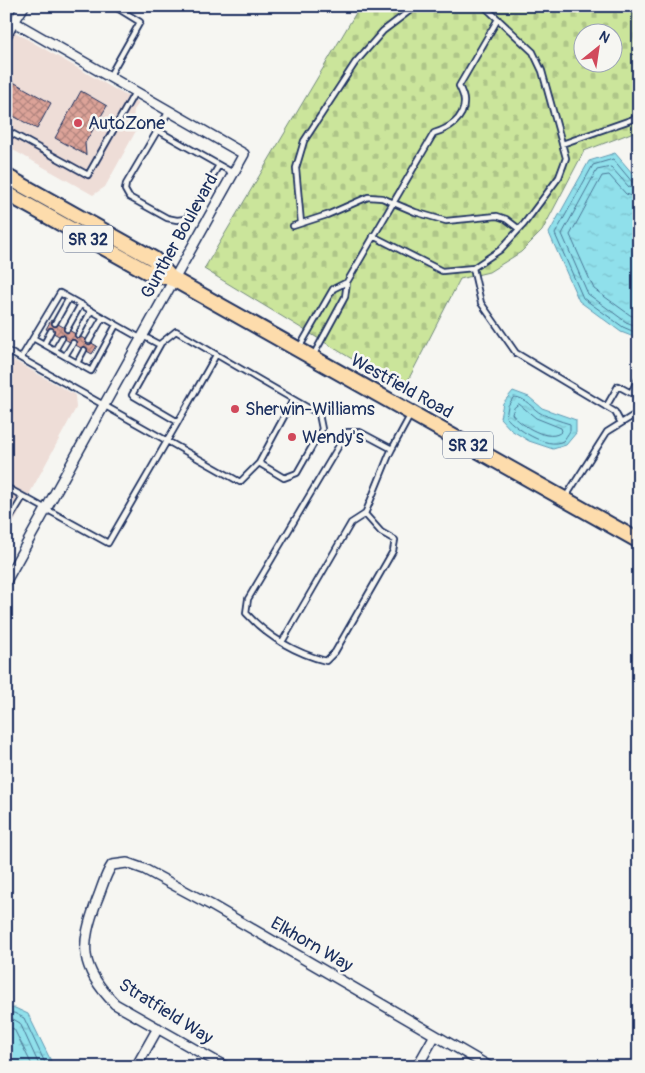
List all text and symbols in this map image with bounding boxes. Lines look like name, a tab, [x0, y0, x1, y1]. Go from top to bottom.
north arrow	[572, 22, 622, 72]
text: N	[596, 27, 613, 47]
place label: AutoZone	[88, 112, 165, 135]
marker: AutoZone	[72, 117, 84, 129]
street label: Gunther Boulevard	[136, 170, 223, 303]
road number: SR 32	[63, 225, 113, 252]
street label: Westfield Road	[347, 349, 457, 424]
place label: Sherwin-Williams	[245, 398, 375, 421]
marker: Sherwin-Williams	[229, 403, 241, 415]
place label: Wendy's	[302, 426, 364, 449]
marker: Wendy's	[286, 431, 298, 443]
road number: SR 32	[443, 432, 493, 458]
street label: Elkhorn Way	[267, 912, 357, 977]
street label: Stratfield Way	[114, 973, 217, 1050]

